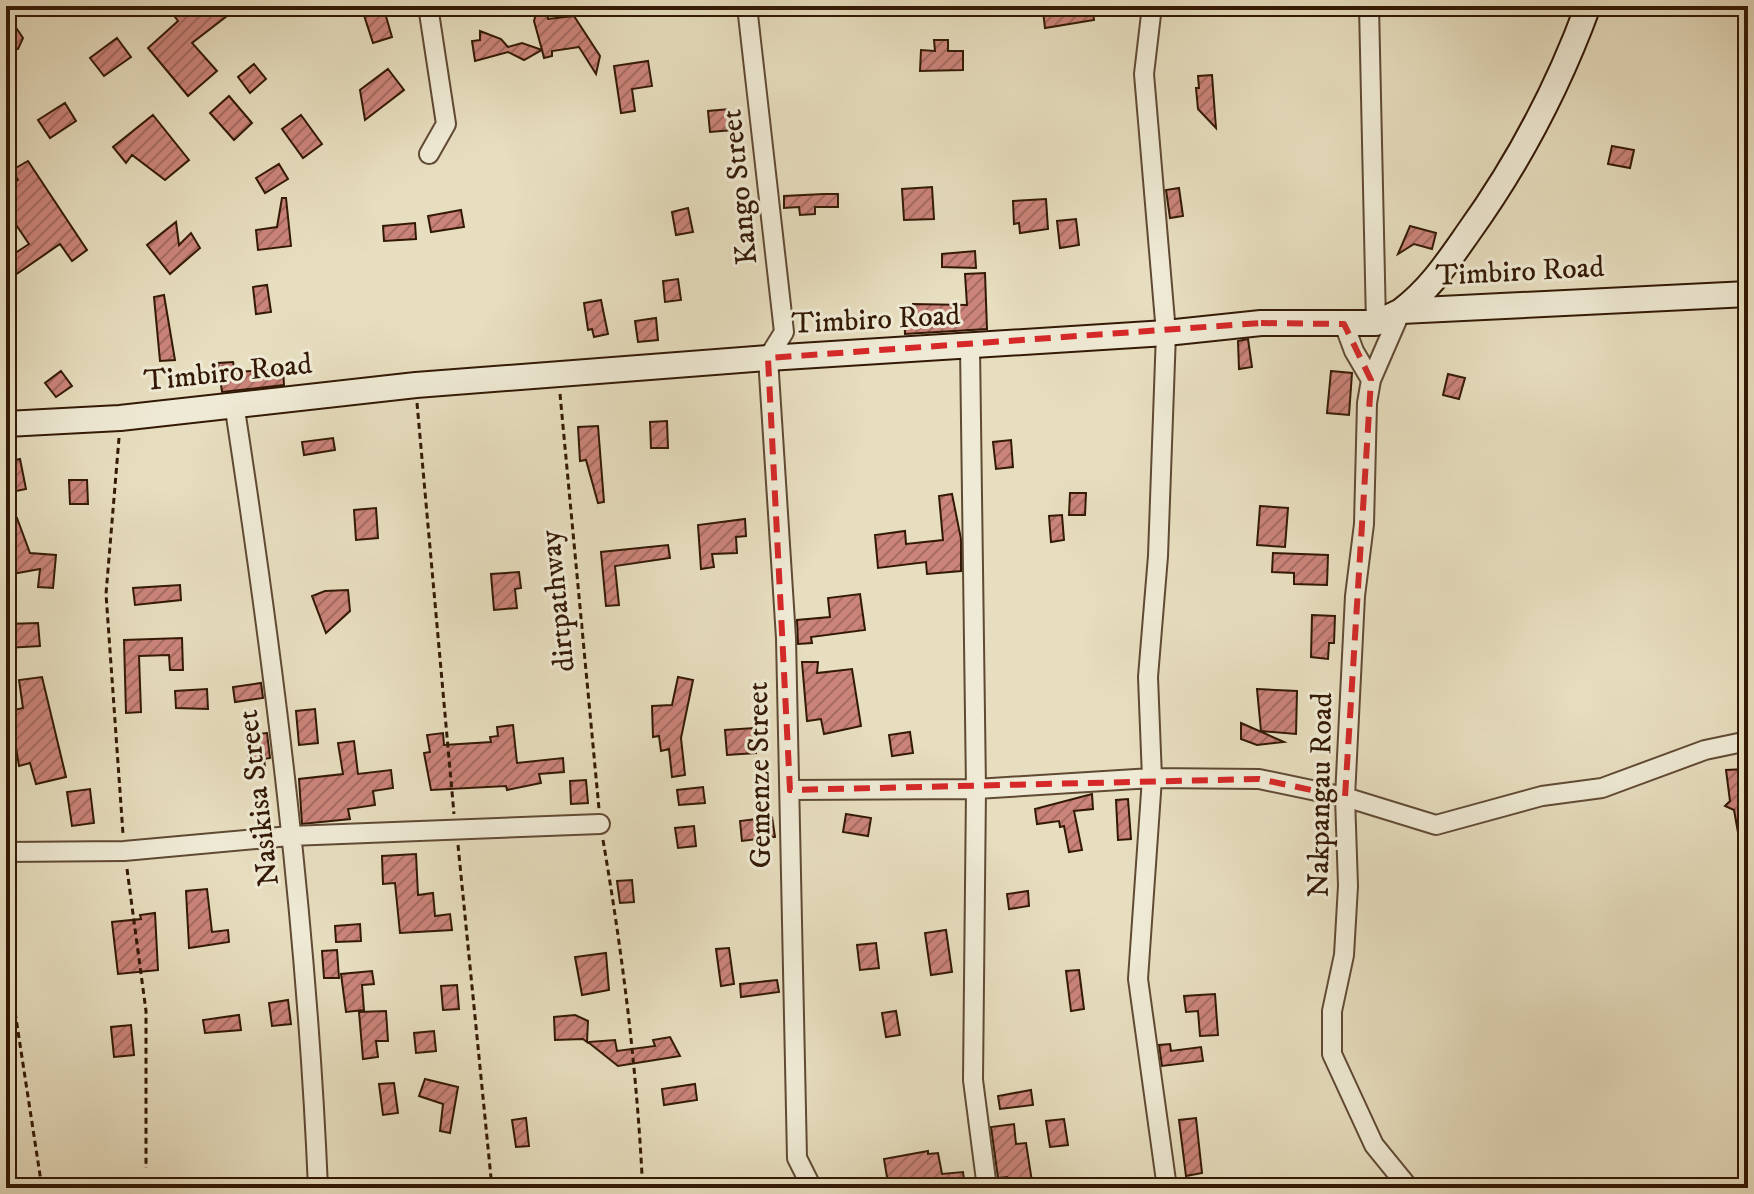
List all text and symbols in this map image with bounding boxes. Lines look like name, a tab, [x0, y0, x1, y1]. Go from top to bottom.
street label: Kango Street	[713, 107, 767, 267]
street label: Timbiro Road	[1435, 249, 1605, 295]
street label: Timbiro Road	[791, 297, 961, 343]
street label: Timbiro Road	[142, 346, 314, 400]
street label: dirtpathway	[532, 528, 584, 674]
street label: Gemenze Street	[740, 681, 780, 869]
street label: Nakpangau Road	[1301, 692, 1341, 898]
street label: Nasikisa Street	[230, 708, 288, 888]

